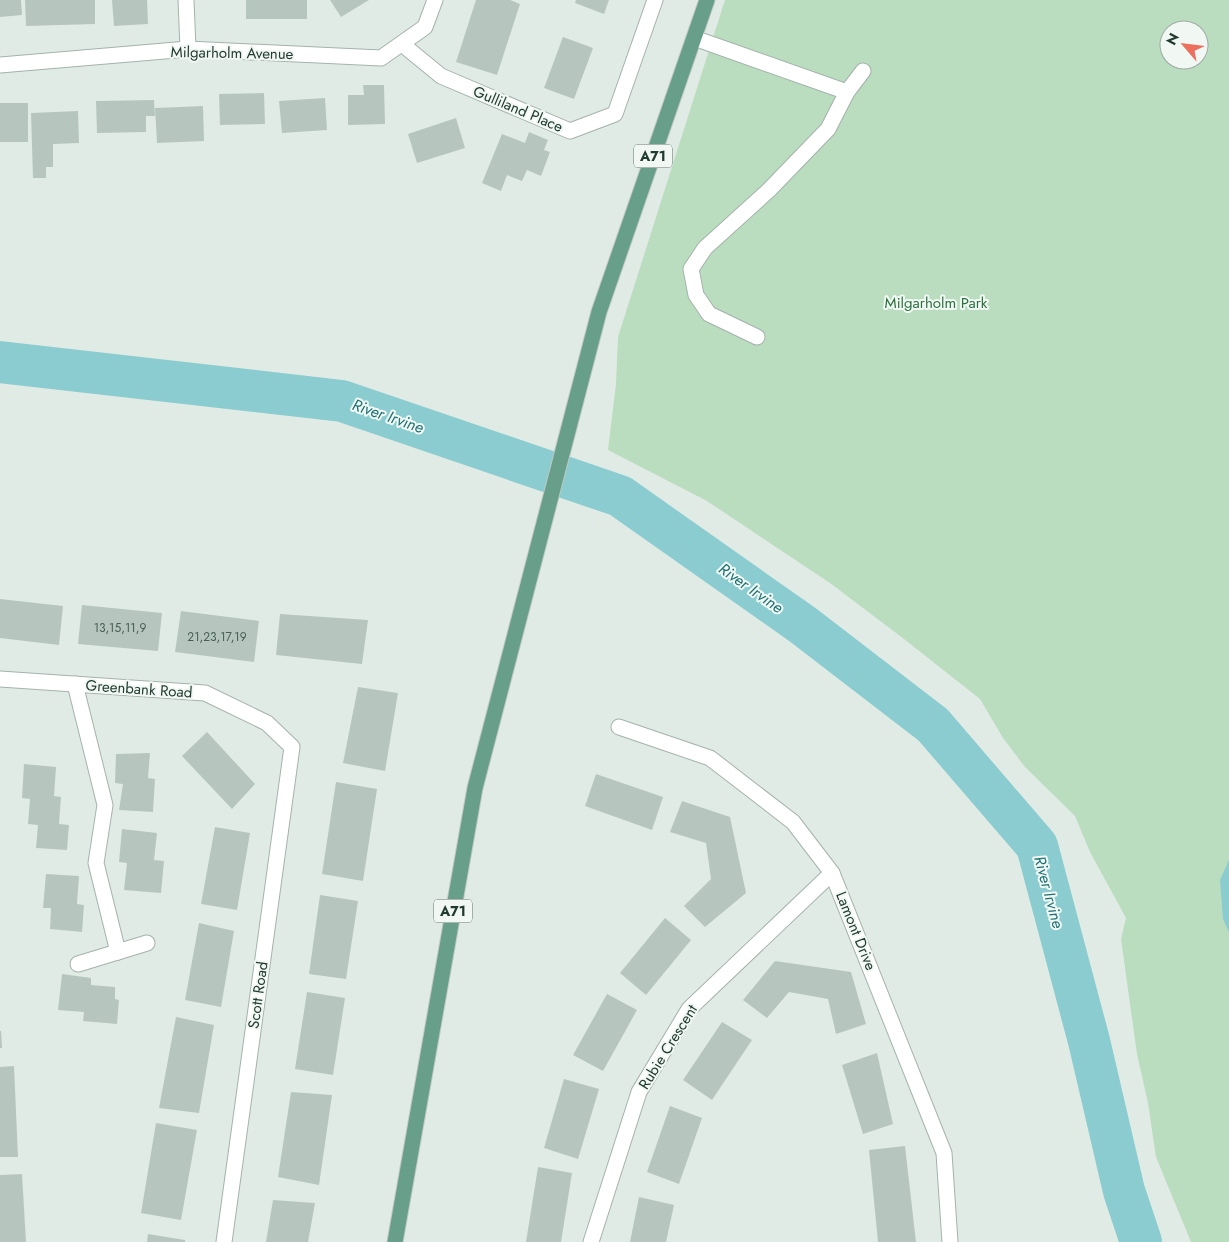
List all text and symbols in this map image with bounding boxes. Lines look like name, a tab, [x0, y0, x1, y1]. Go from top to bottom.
north arrow	[1159, 20, 1209, 70]
text: N	[1161, 29, 1184, 49]
street label: Milgarholm Avenue	[170, 41, 294, 65]
street label: Gulliland Place	[470, 80, 567, 138]
road number: A71	[634, 144, 672, 168]
park label: Milgarholm Park	[885, 292, 988, 314]
water label: River Irvine	[349, 393, 427, 439]
water label: River Irvine	[714, 557, 788, 619]
house number: 13,15,11,9	[94, 619, 146, 637]
house number: 21,23,17,19	[187, 628, 247, 646]
street label: Greenbank Road	[85, 674, 193, 704]
water label: River Irvine	[1028, 853, 1070, 931]
street label: Lamont Drive	[830, 888, 882, 974]
road number: A71	[434, 899, 472, 922]
street label: Scott Road	[242, 960, 274, 1030]
street label: Rubie Crescent	[633, 1000, 703, 1094]

